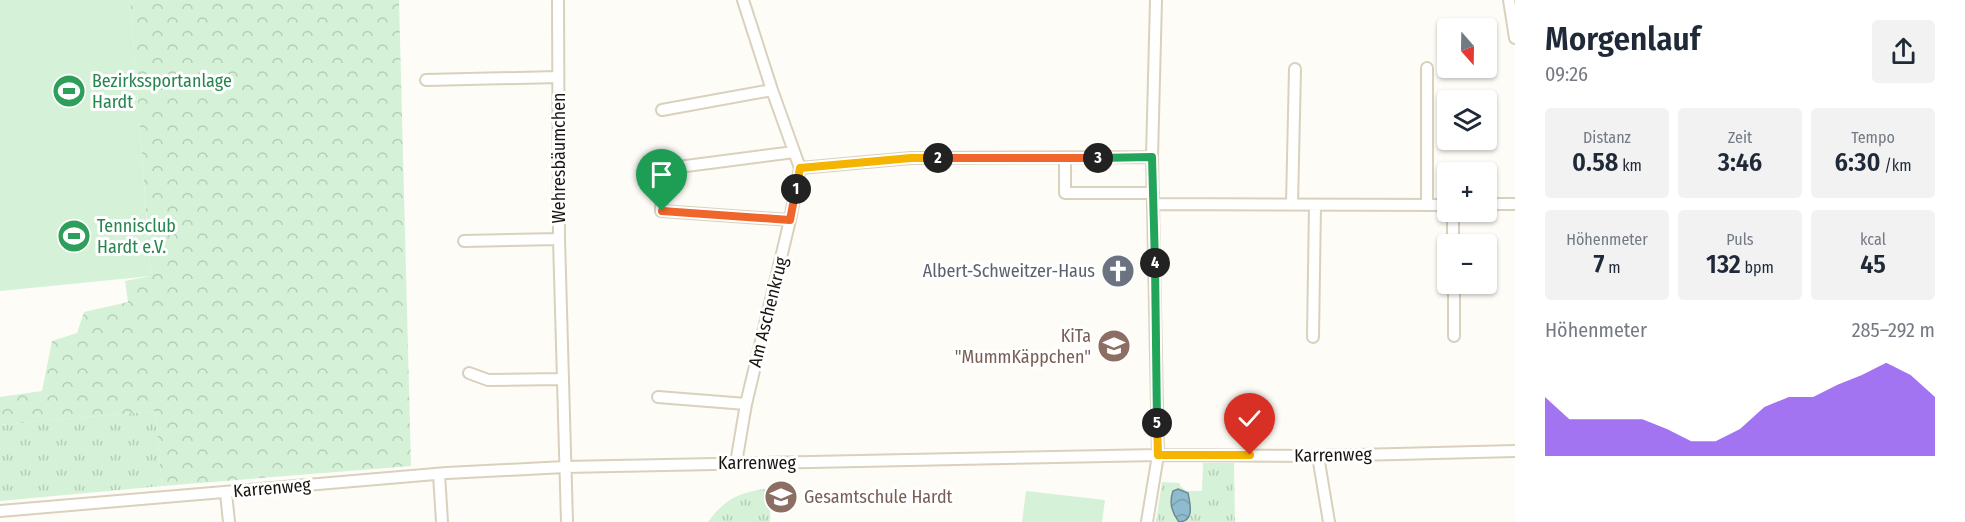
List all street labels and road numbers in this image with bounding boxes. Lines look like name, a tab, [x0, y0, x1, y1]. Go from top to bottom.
street label: Wehresbäumchen	[548, 92, 570, 224]
street label: Am Aschenkrug	[744, 254, 792, 369]
street label: Karrenweg	[1294, 443, 1373, 467]
street label: Karrenweg	[718, 452, 796, 474]
street label: Karrenweg	[232, 474, 312, 502]

